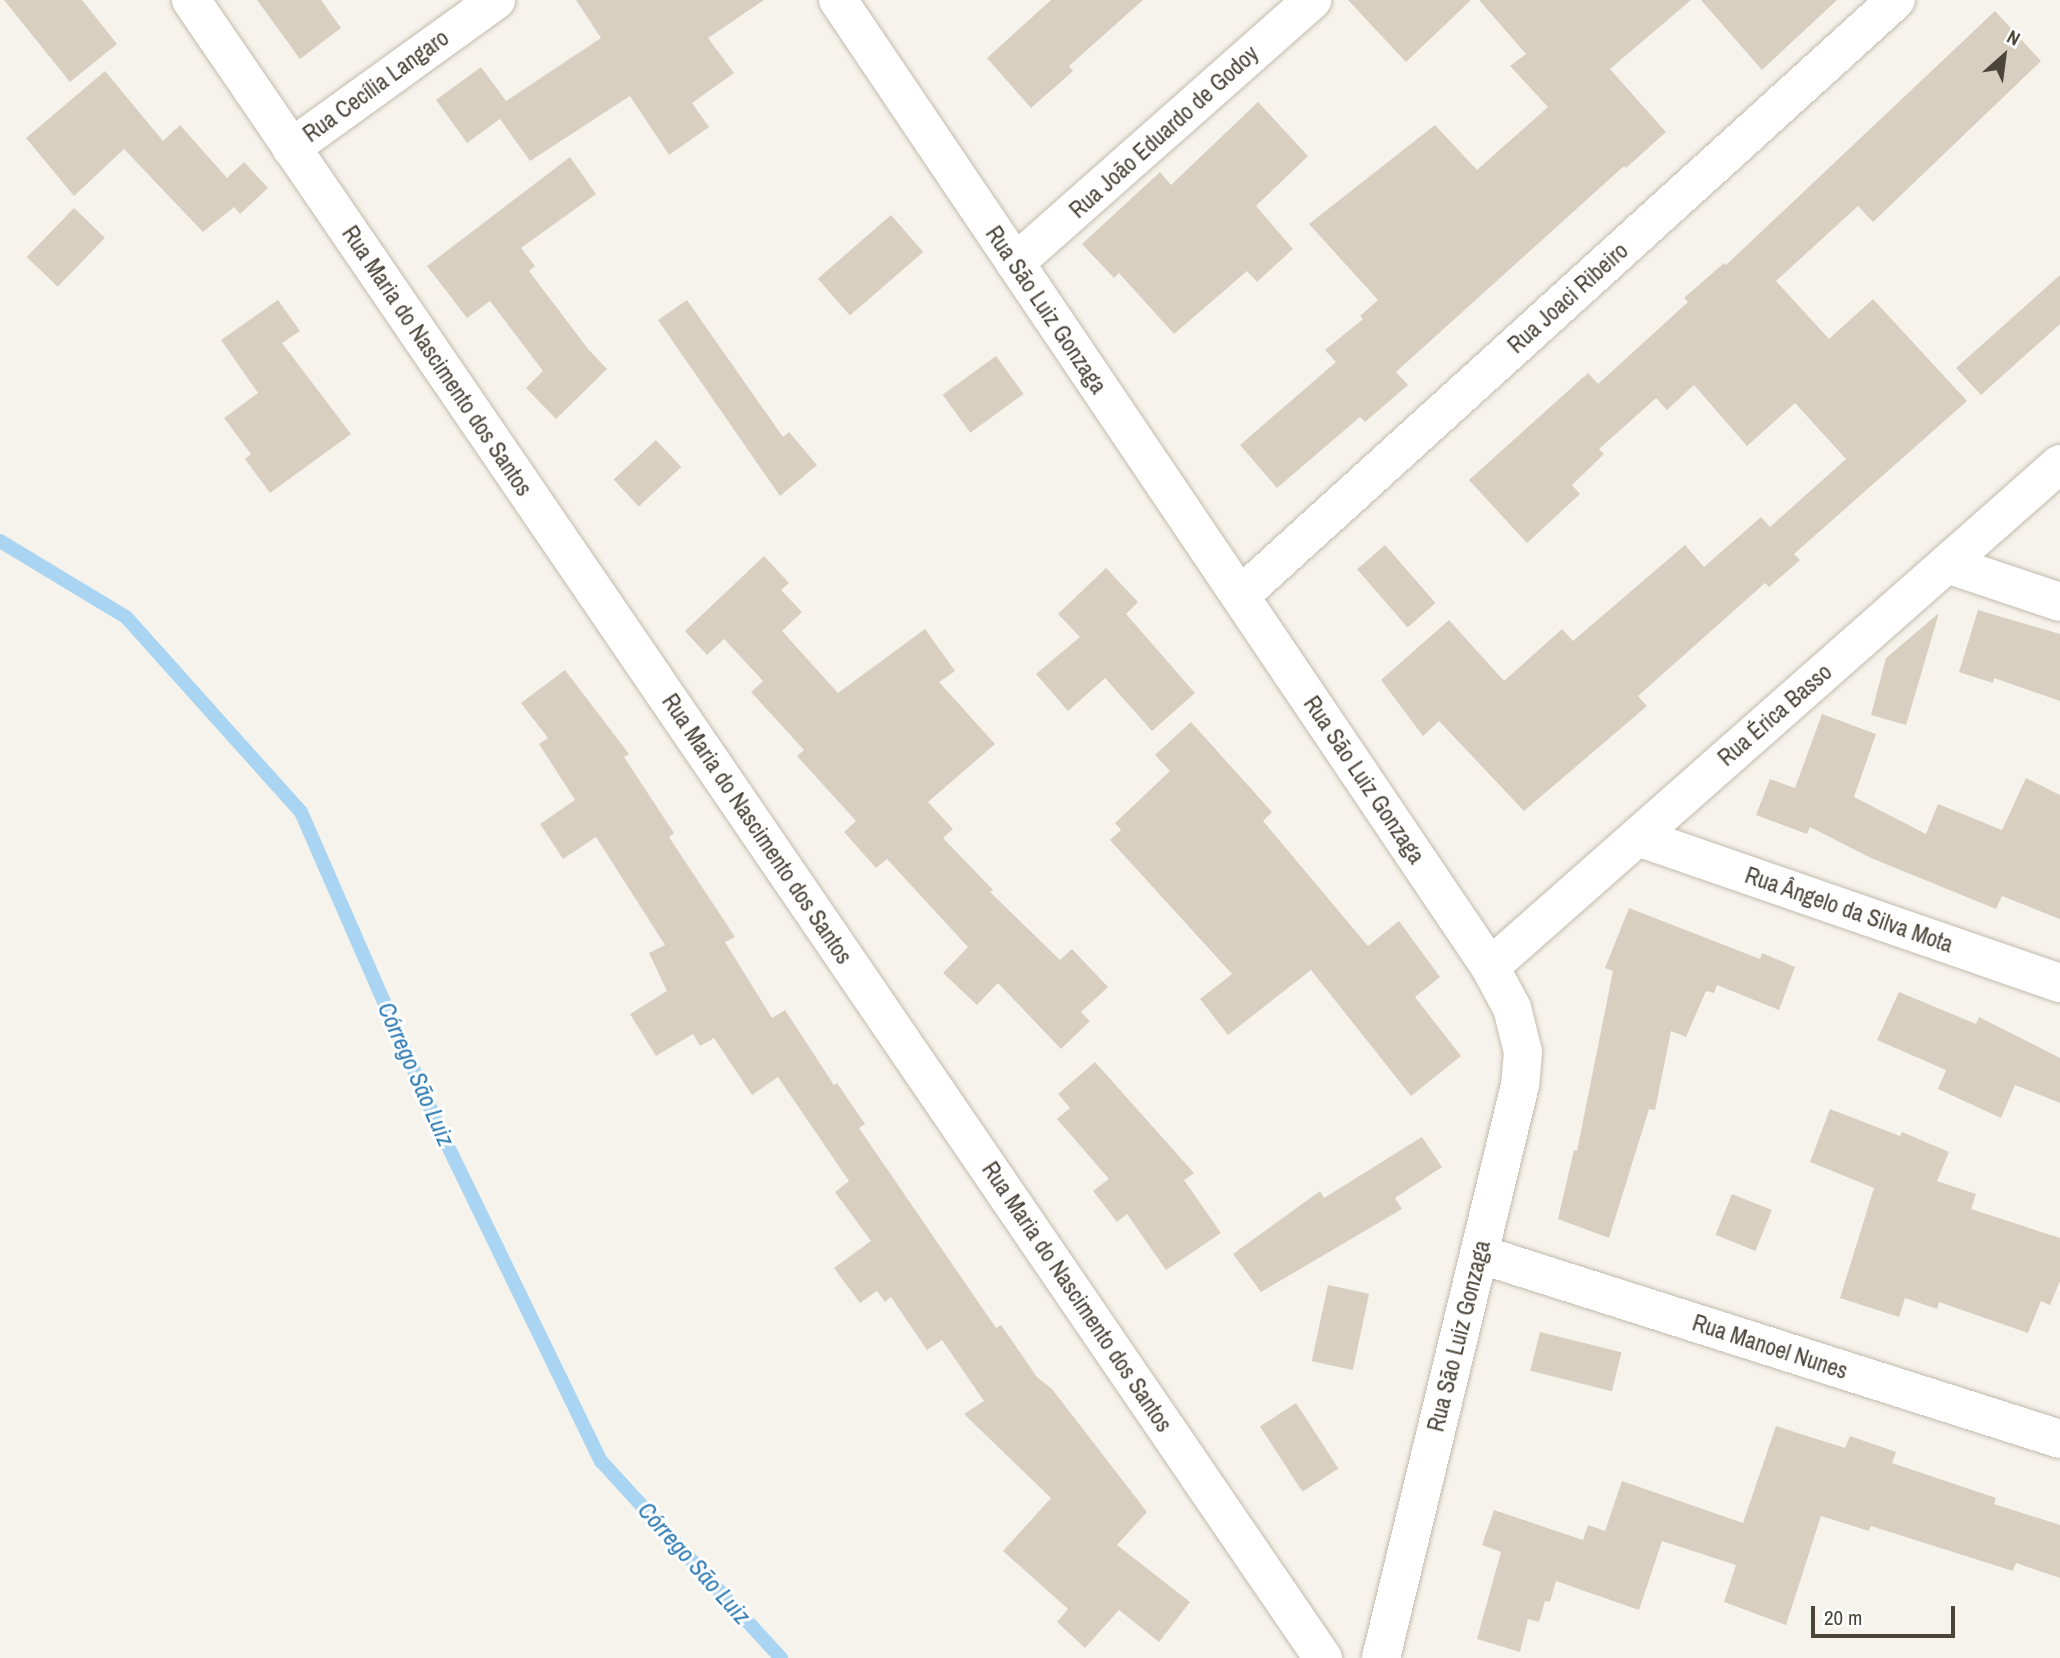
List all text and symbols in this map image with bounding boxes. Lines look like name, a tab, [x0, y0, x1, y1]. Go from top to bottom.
north arrow	[1969, 21, 2039, 91]
text: N	[2003, 23, 2025, 52]
street label: Rua Cecília Langaro	[298, 24, 454, 148]
street label: Rua João Eduardo de Godoy	[1064, 40, 1264, 224]
street label: Rua Maria do Nascimento dos Santos	[336, 221, 538, 501]
street label: Rua São Luiz Gonzaga	[980, 221, 1112, 399]
street label: Rua Joaci Ribeiro	[1502, 237, 1634, 359]
street label: Rua Érica Basso	[1713, 658, 1837, 772]
street label: Rua Maria do Nascimento dos Santos	[656, 689, 858, 969]
street label: Rua São Luiz Gonzaga	[1298, 691, 1430, 869]
street label: Rua Ângelo da Silva Mota	[1741, 861, 1957, 959]
water label: Córrego São Luiz	[371, 998, 461, 1150]
street label: Rua Maria do Nascimento dos Santos	[976, 1157, 1178, 1437]
street label: Rua São Luiz Gonzaga	[1422, 1238, 1496, 1434]
street label: Rua Manoel Nunes	[1689, 1309, 1851, 1385]
water label: Córrego São Luiz	[632, 1496, 756, 1630]
scale bar	[1815, 1592, 1958, 1636]
text: 20 m	[1824, 1603, 1862, 1632]

